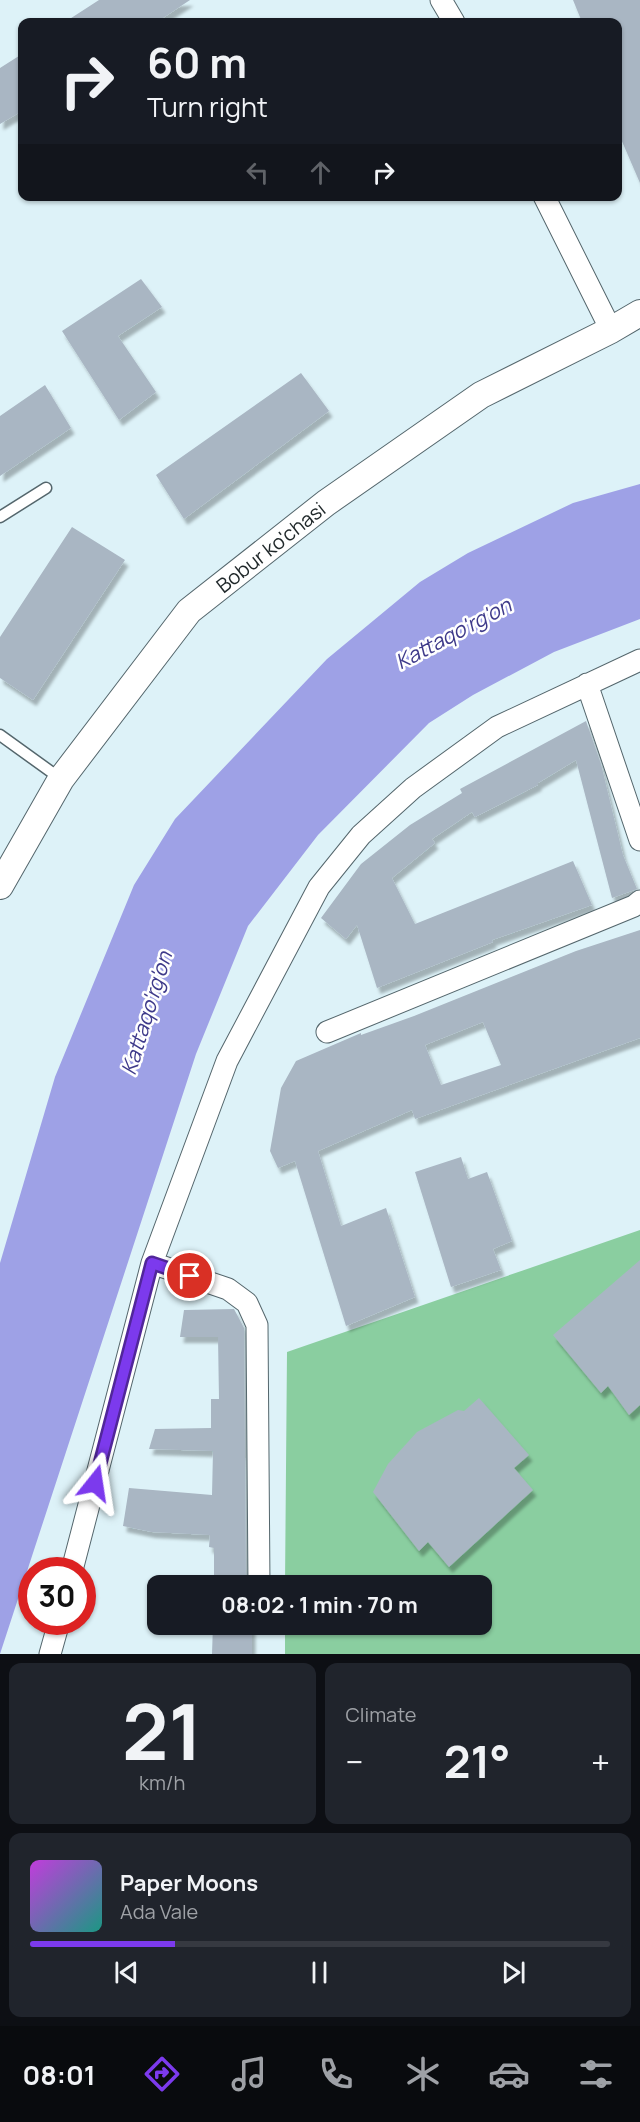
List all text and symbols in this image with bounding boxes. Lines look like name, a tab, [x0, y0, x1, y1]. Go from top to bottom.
text: 60 m	[147, 33, 247, 91]
icon: right	[48, 42, 126, 120]
text: Turn right	[147, 88, 268, 125]
icon: left	[241, 156, 274, 189]
icon: ahead	[304, 156, 337, 189]
icon: right	[367, 156, 400, 189]
street label: Bobur ko'chasi	[210, 495, 331, 598]
water label: Kattaqo'rg'on	[390, 590, 517, 675]
water label: Kattaqo'rg'on	[114, 946, 178, 1078]
pin	[164, 1250, 215, 1301]
icon: arrive	[173, 1259, 206, 1292]
position arrow	[63, 1451, 127, 1515]
speed limit sign: 30	[18, 1557, 96, 1635]
text: 08:02 · 1 min · 70 m	[221, 1590, 418, 1620]
text: 21	[122, 1677, 203, 1783]
text: Climate	[346, 1701, 417, 1728]
text: 21°	[444, 1730, 511, 1792]
text: −	[346, 1739, 363, 1784]
text: +	[591, 1739, 610, 1784]
text: km/h	[139, 1769, 186, 1796]
text: Paper Moons	[120, 1868, 258, 1898]
text: Ada Vale	[120, 1898, 198, 1925]
icon: previous	[110, 1956, 143, 1989]
icon: pause	[303, 1956, 336, 1989]
icon: next	[497, 1956, 530, 1989]
icon: directions	[141, 2053, 183, 2095]
icon: music	[228, 2053, 270, 2095]
icon: phone	[315, 2053, 357, 2095]
icon: climate	[402, 2053, 444, 2095]
icon: car	[488, 2053, 530, 2095]
icon: filters	[575, 2053, 617, 2095]
text: 08:01	[22, 2056, 96, 2093]

